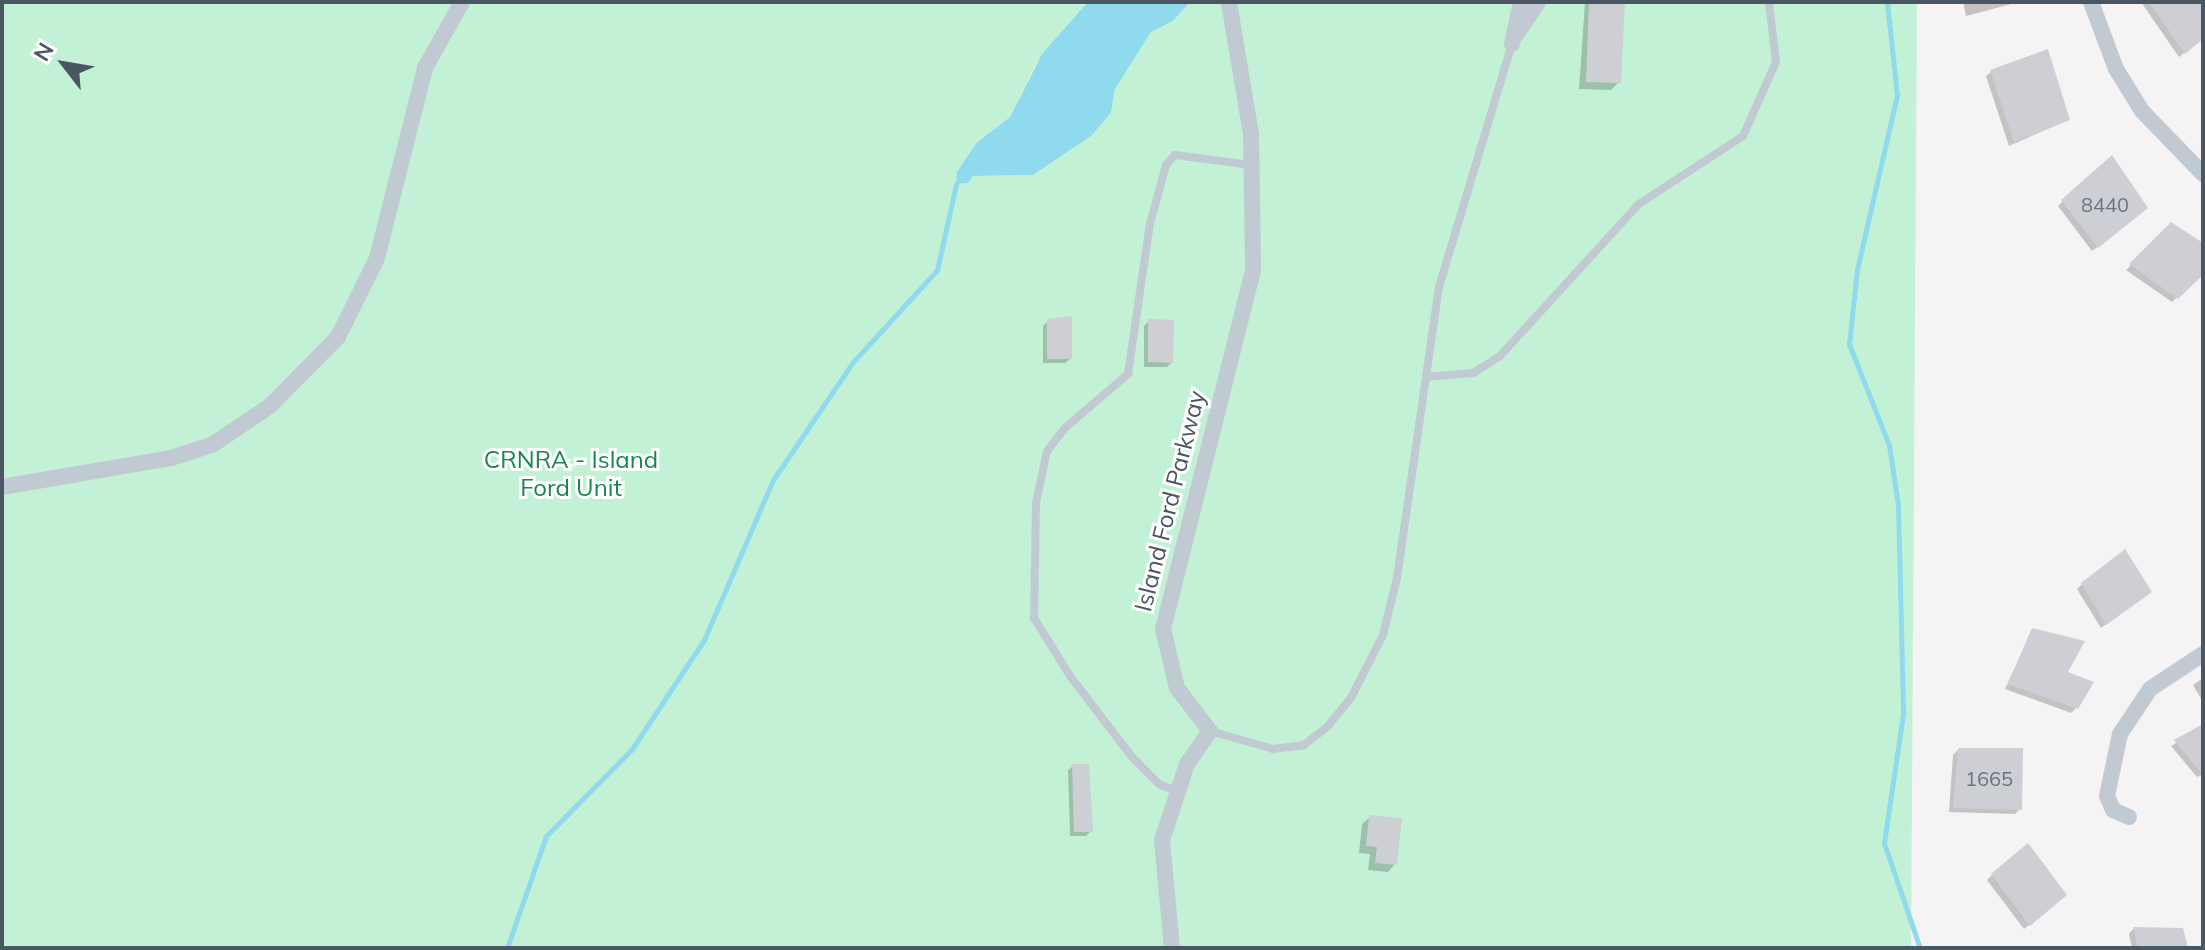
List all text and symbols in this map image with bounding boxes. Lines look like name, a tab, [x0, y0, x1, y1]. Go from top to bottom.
north arrow	[24, 24, 104, 104]
text: N	[27, 37, 60, 66]
house number: 8440	[2081, 192, 2129, 216]
street label: Island Ford Parkway	[1129, 388, 1211, 614]
park label: CRNRA - Island Ford Unit	[484, 446, 658, 502]
house number: 1665	[1965, 766, 2013, 790]

